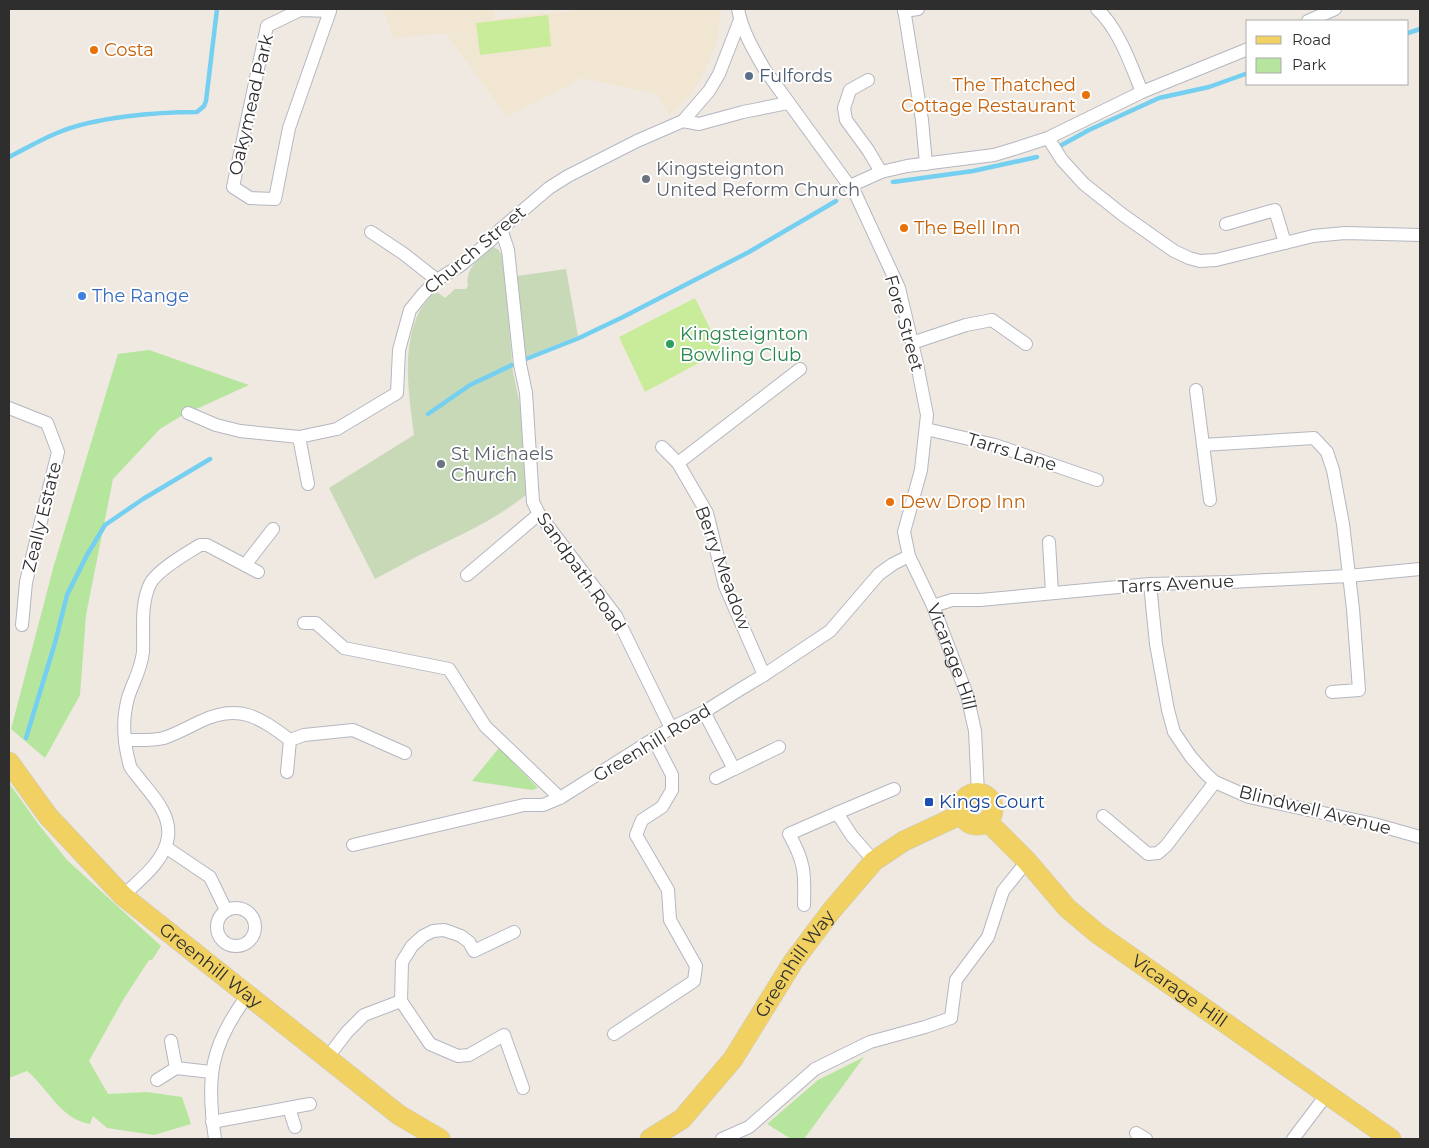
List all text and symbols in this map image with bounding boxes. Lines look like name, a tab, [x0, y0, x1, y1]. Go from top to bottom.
legend	[1246, 20, 1409, 85]
text: Road	[1292, 30, 1331, 49]
street label: Oakymead Park	[224, 32, 278, 178]
place label: Costa	[104, 39, 154, 61]
marker: Costa	[88, 44, 100, 56]
text: Park	[1292, 55, 1326, 74]
place label: Fulfords	[759, 65, 832, 87]
marker: Fulfords	[743, 70, 755, 82]
place label: The Thatched Cottage Restaurant	[901, 74, 1076, 117]
marker: The Thatched Cottage Restaurant	[1080, 89, 1092, 101]
place label: Kingsteignton United Reform Church	[656, 158, 860, 201]
marker: Kingsteignton United Reform Church	[640, 173, 652, 185]
street label: Church Street	[420, 201, 530, 299]
place label: The Bell Inn	[914, 217, 1021, 239]
marker: The Bell Inn	[898, 222, 910, 234]
street label: Fore Street	[880, 272, 928, 374]
place label: The Range	[92, 285, 189, 307]
marker: The Range	[76, 290, 88, 302]
place label: Kingsteignton Bowling Club	[680, 323, 809, 366]
marker: Kingsteignton Bowling Club	[664, 338, 676, 350]
street label: Tarrs Lane	[965, 428, 1060, 476]
place label: St Michaels Church	[451, 443, 554, 486]
marker: St Michaels Church	[435, 458, 447, 470]
street label: Zeally Estate	[18, 459, 66, 574]
place label: Dew Drop Inn	[900, 491, 1026, 513]
marker: Dew Drop Inn	[884, 496, 896, 508]
street label: Berry Meadow	[690, 503, 756, 633]
street label: Sandpath Road	[532, 508, 630, 636]
street label: Tarrs Avenue	[1117, 570, 1235, 598]
street label: Vicarage Hill	[922, 600, 981, 712]
street label: Greenhill Road	[589, 699, 715, 787]
street label: Blindwell Avenue	[1236, 780, 1394, 840]
place label: Kings Court	[939, 791, 1045, 813]
marker: Kings Court	[923, 796, 935, 808]
street label: Greenhill Way	[750, 906, 839, 1022]
street label: Greenhill Way	[155, 918, 267, 1013]
street label: Vicarage Hill	[1127, 950, 1232, 1032]

